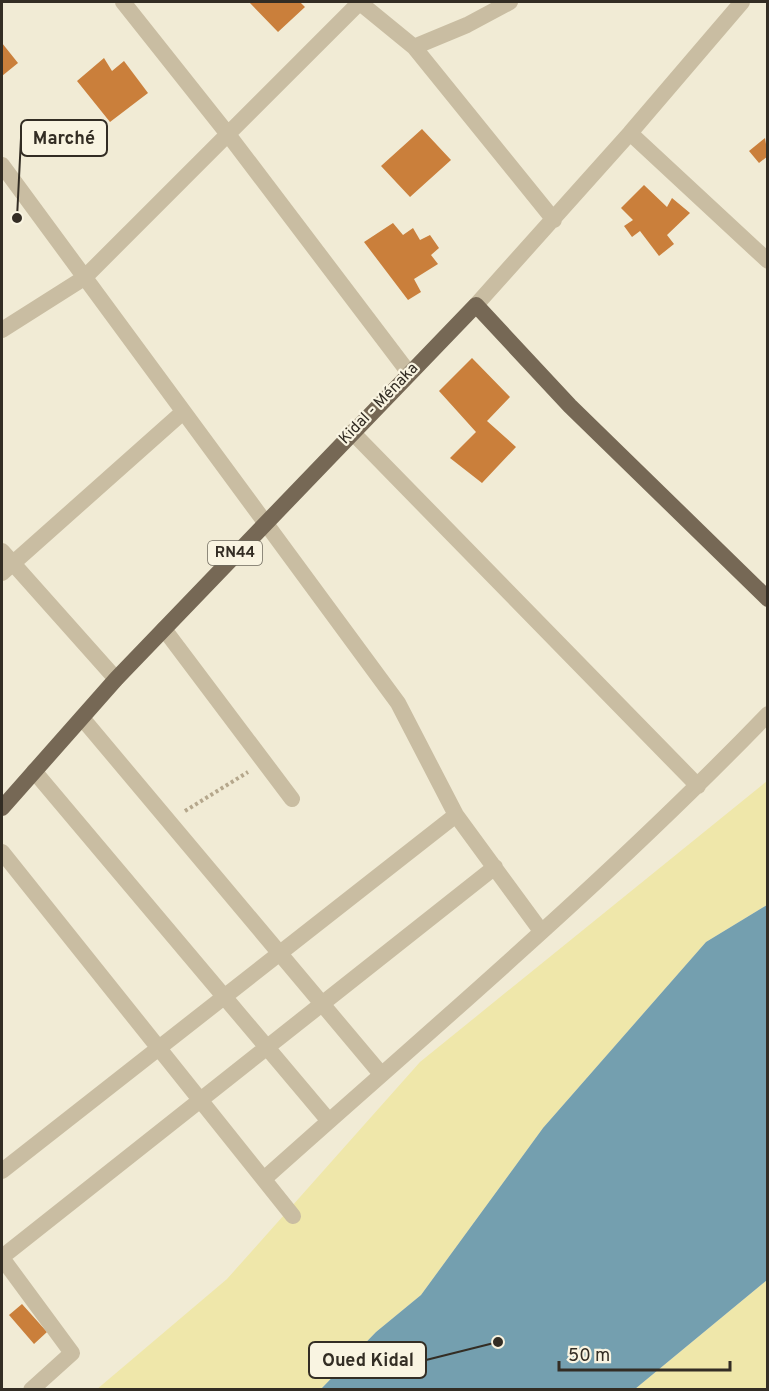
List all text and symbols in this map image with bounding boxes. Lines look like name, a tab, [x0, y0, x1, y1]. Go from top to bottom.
callout: Marché	[21, 120, 107, 156]
text: Marché	[33, 128, 95, 151]
street label: Kidal - Ménaka	[335, 359, 423, 449]
road number: RN44	[208, 541, 262, 565]
scale bar	[559, 1334, 730, 1372]
callout: Oued Kidal	[309, 1342, 426, 1378]
text: 50 m	[568, 1345, 610, 1368]
text: Oued Kidal	[322, 1350, 414, 1373]

